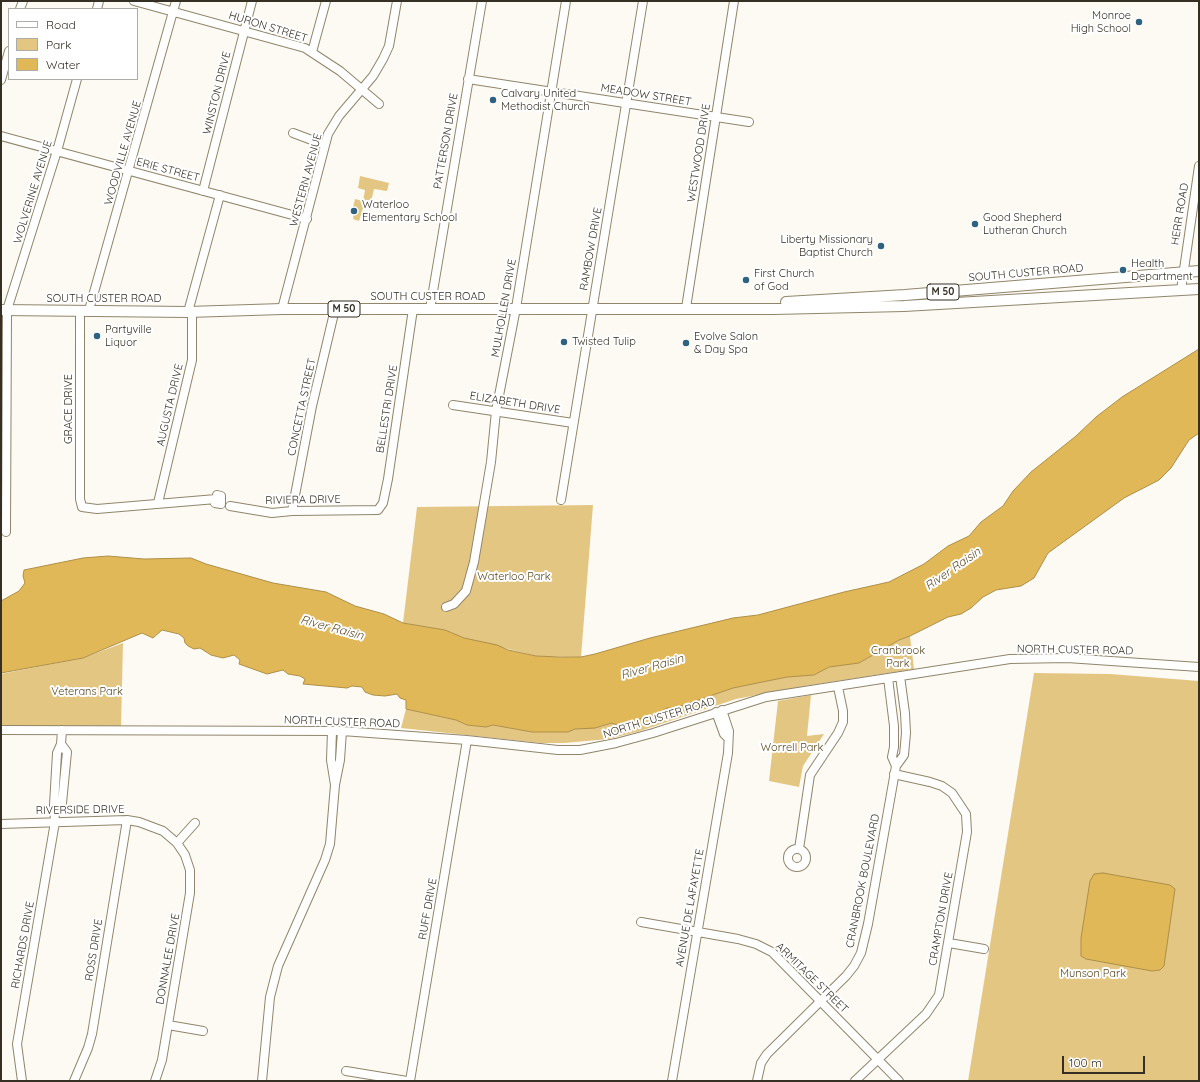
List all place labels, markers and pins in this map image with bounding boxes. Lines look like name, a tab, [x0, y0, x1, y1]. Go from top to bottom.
place label: Monroe High School	[1071, 9, 1131, 35]
marker: Monroe High School	[1134, 17, 1144, 27]
place label: Calvary United Methodist Church	[501, 87, 589, 113]
marker: Calvary United Methodist Church	[488, 95, 498, 105]
place label: Waterloo Elementary School	[362, 198, 457, 224]
marker: Waterloo Elementary School	[349, 206, 359, 216]
place label: Good Shepherd Lutheran Church	[983, 211, 1067, 237]
marker: Good Shepherd Lutheran Church	[970, 219, 980, 229]
place label: Liberty Missionary Baptist Church	[780, 233, 873, 259]
marker: Liberty Missionary Baptist Church	[876, 241, 886, 251]
place label: Health Department	[1131, 257, 1193, 283]
marker: Health Department	[1118, 265, 1128, 275]
place label: First Church of God	[754, 267, 814, 293]
marker: First Church of God	[741, 275, 751, 285]
place label: Partyville Liquor	[105, 323, 152, 349]
place label: Evolve Salon & Day Spa	[694, 330, 758, 356]
marker: Partyville Liquor	[92, 331, 102, 341]
place label: Twisted Tulip	[572, 335, 636, 349]
marker: Twisted Tulip	[559, 337, 569, 347]
marker: Evolve Salon & Day Spa	[681, 338, 691, 348]

